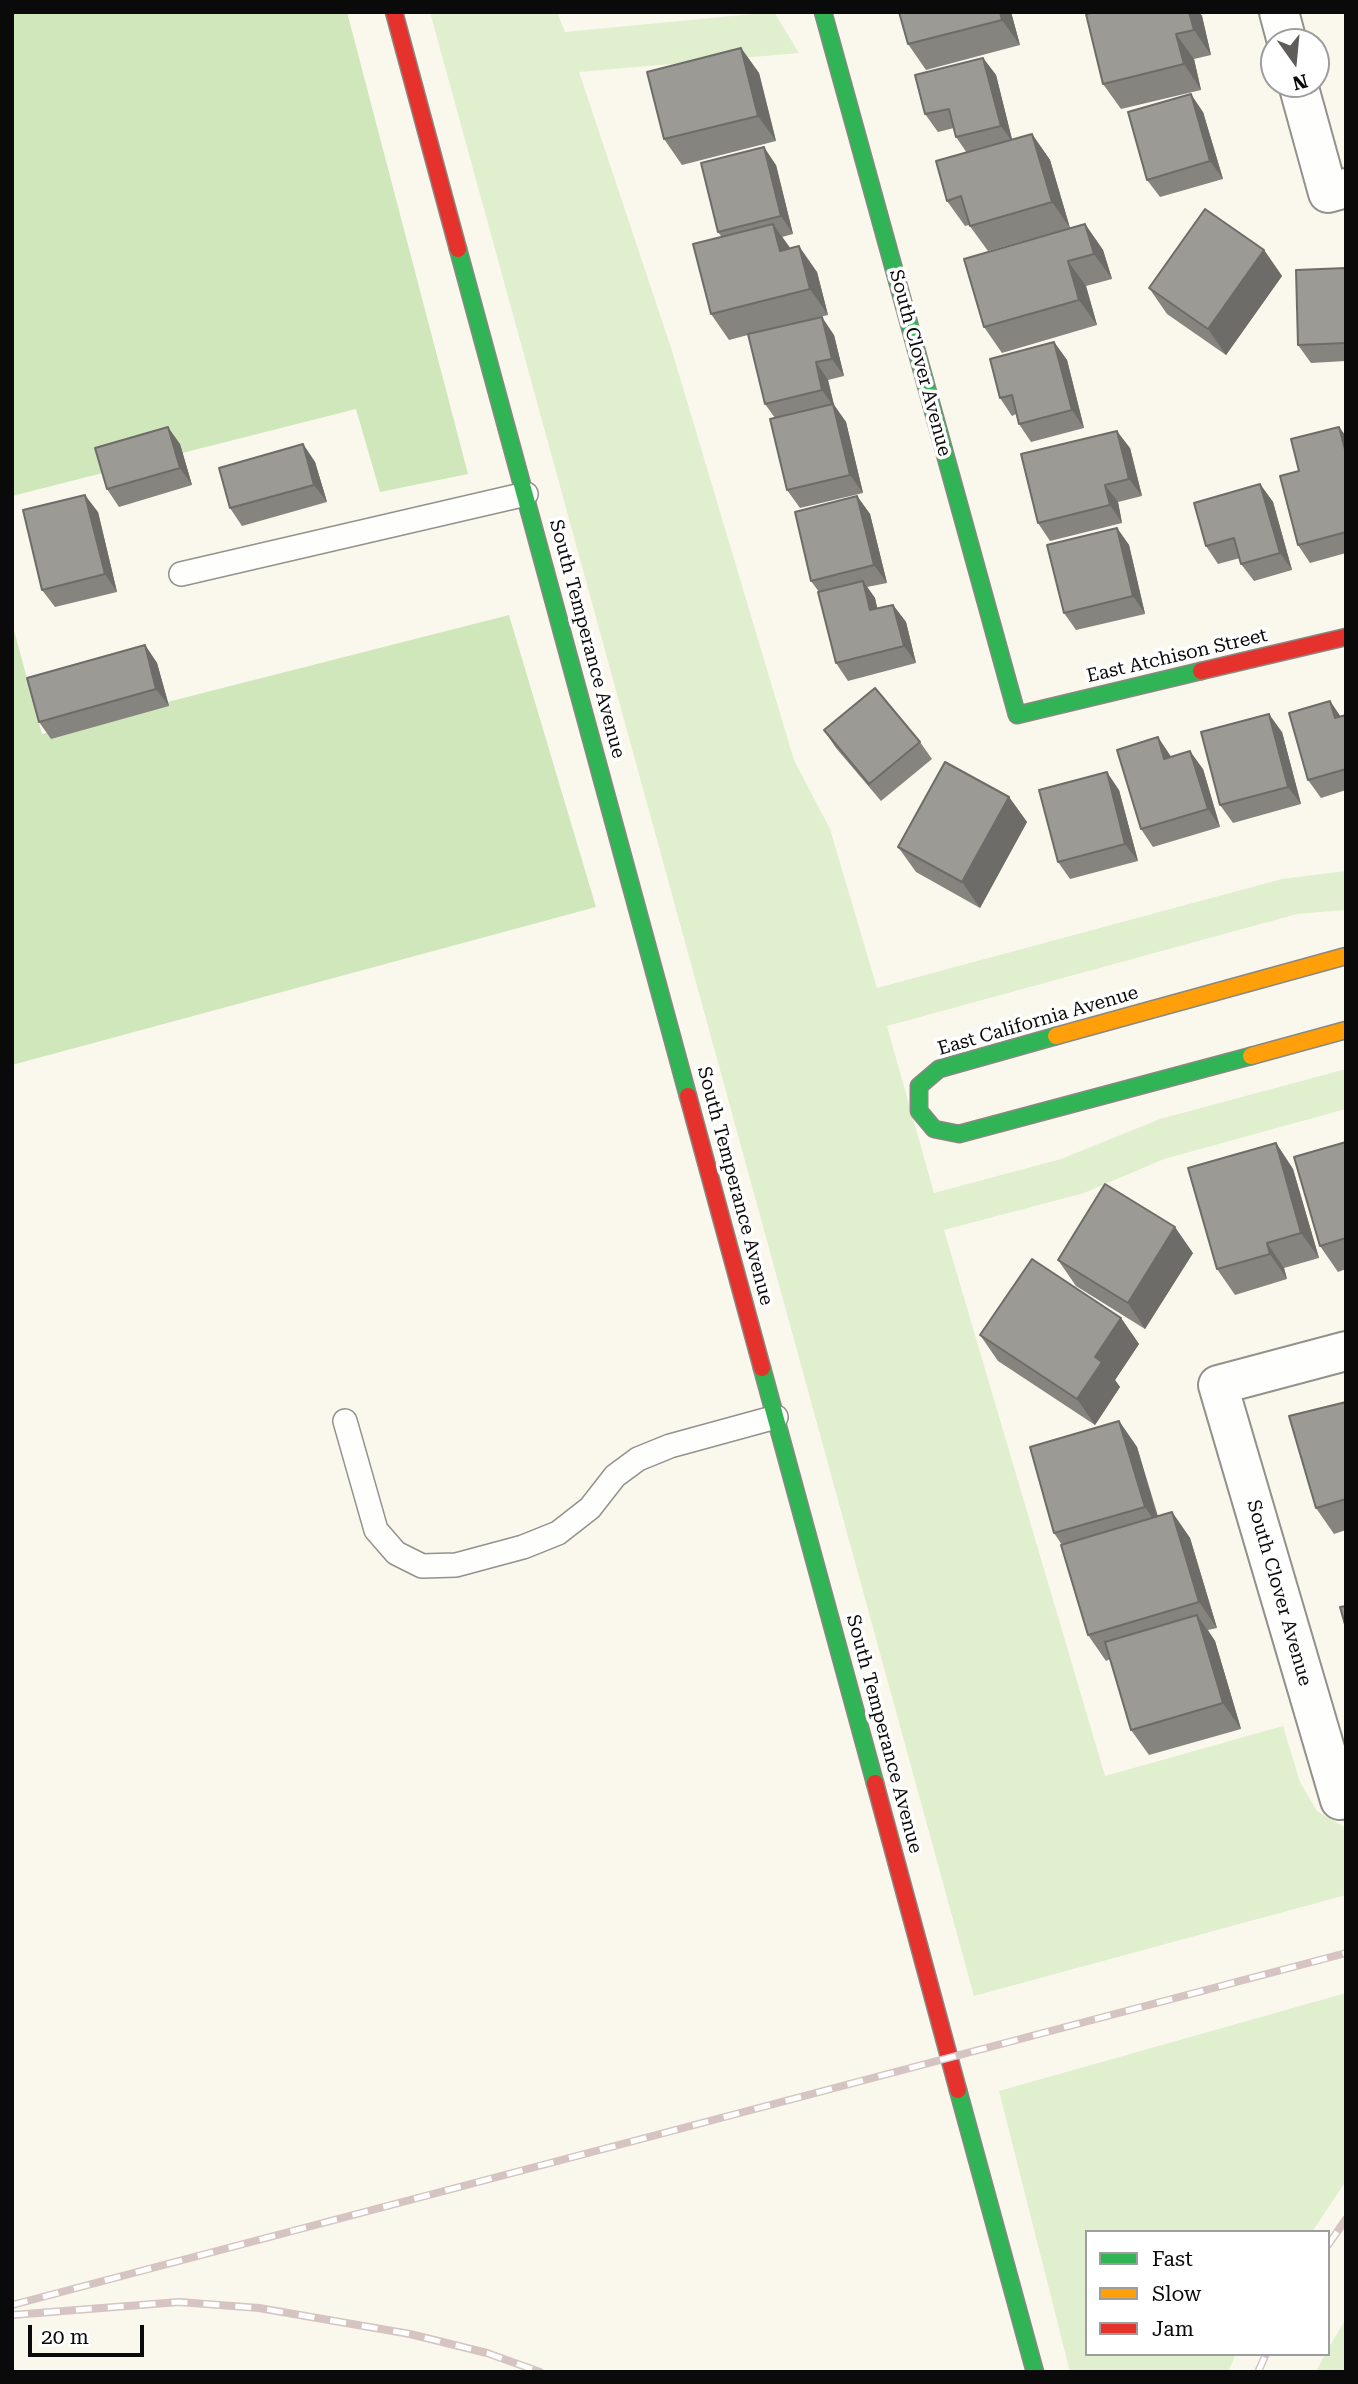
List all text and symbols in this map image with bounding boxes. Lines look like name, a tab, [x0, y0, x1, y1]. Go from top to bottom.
north arrow	[1260, 28, 1330, 98]
text: N	[1290, 69, 1310, 95]
street label: South Clover Avenue	[884, 267, 956, 459]
street label: South Temperance Avenue	[544, 517, 630, 761]
street label: East Atchison Street	[1084, 624, 1270, 688]
street label: East California Avenue	[935, 981, 1141, 1061]
street label: South Temperance Avenue	[692, 1064, 778, 1308]
street label: South Clover Avenue	[1242, 1497, 1316, 1689]
street label: South Temperance Avenue	[841, 1612, 927, 1856]
legend	[1085, 2230, 1330, 2356]
text: Fast	[1152, 2247, 1193, 2271]
text: Slow	[1152, 2282, 1201, 2306]
scale bar	[32, 2310, 147, 2354]
text: Jam	[1152, 2317, 1194, 2341]
text: 20 m	[41, 2325, 89, 2349]

